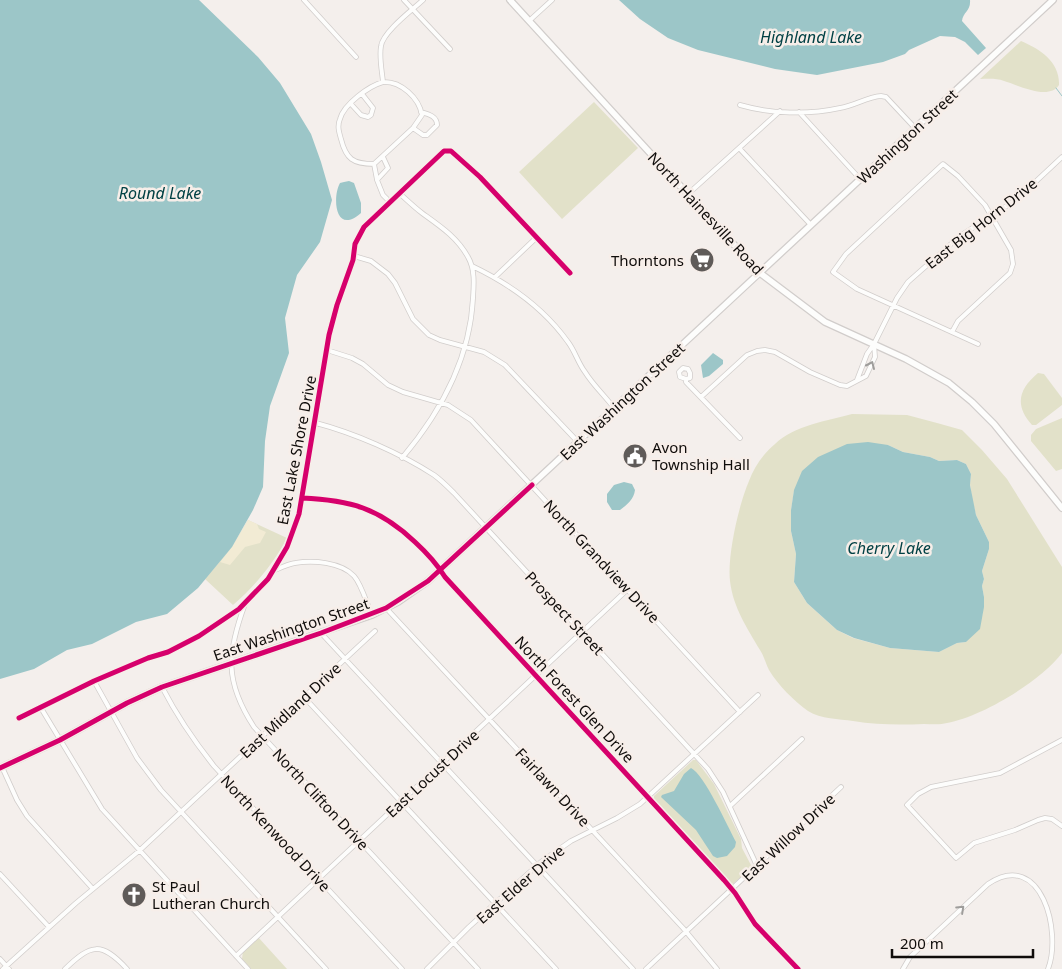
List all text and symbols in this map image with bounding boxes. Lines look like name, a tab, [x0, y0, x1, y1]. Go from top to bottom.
water label: Highland Lake	[760, 26, 862, 48]
street label: Washington Street	[852, 84, 962, 188]
street label: North Hainesville Road	[644, 147, 768, 279]
street label: East Big Horn Drive	[921, 173, 1041, 273]
water label: Round Lake	[119, 182, 201, 204]
supermarket icon: Thorntons	[689, 247, 715, 273]
place label: Thorntons	[611, 250, 684, 270]
street label: East Washington Street	[555, 337, 689, 464]
one-way arrow	[865, 361, 876, 370]
street label: East Lake Shore Drive	[272, 374, 320, 526]
place label: Avon Township Hall	[652, 437, 750, 474]
public building icon: Avon Township Hall	[622, 443, 648, 469]
street label: North Grandview Drive	[540, 495, 664, 627]
water label: Cherry Lake	[847, 537, 931, 559]
street label: Prospect Street	[521, 567, 609, 659]
street label: East Washington Street	[210, 593, 372, 665]
street label: North Forest Glen Drive	[511, 631, 639, 767]
street label: East Midland Drive	[235, 658, 345, 762]
street label: East Locust Drive	[381, 725, 483, 821]
street label: Fairlawn Drive	[511, 743, 595, 831]
street label: North Clifton Drive	[269, 744, 373, 854]
street label: North Kenwood Drive	[217, 770, 335, 896]
street label: East Willow Drive	[737, 789, 839, 885]
street label: East Elder Drive	[472, 840, 568, 928]
place label: St Paul Lutheran Church	[152, 876, 270, 913]
church icon: St Paul Lutheran Church	[121, 882, 147, 908]
one-way arrow	[955, 906, 964, 915]
scale bar	[892, 926, 1033, 958]
text: 200 m	[900, 933, 944, 953]

